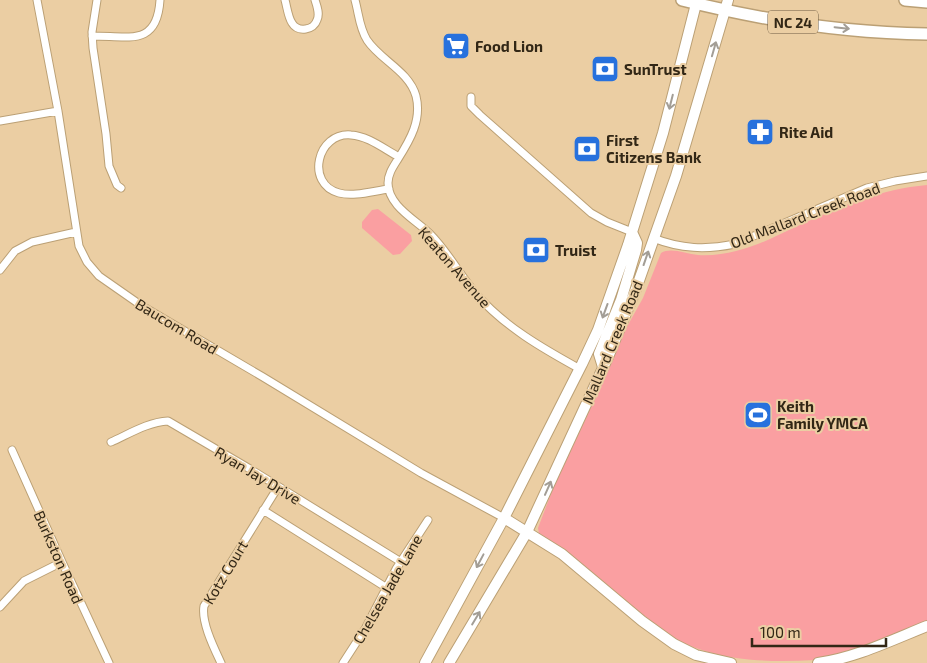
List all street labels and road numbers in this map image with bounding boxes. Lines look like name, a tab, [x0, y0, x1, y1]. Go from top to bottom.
road number: NC 24	[768, 11, 818, 34]
street label: Old Mallard Creek Road	[728, 178, 882, 252]
street label: Keaton Avenue	[415, 223, 495, 311]
street label: Mallard Creek Road	[578, 278, 646, 406]
street label: Baucom Road	[133, 294, 221, 358]
street label: Ryan Jay Drive	[212, 442, 304, 508]
street label: Burkston Road	[30, 508, 88, 606]
street label: Chelsea Jade Lane	[349, 531, 425, 647]
street label: Kotz Court	[199, 537, 251, 607]

